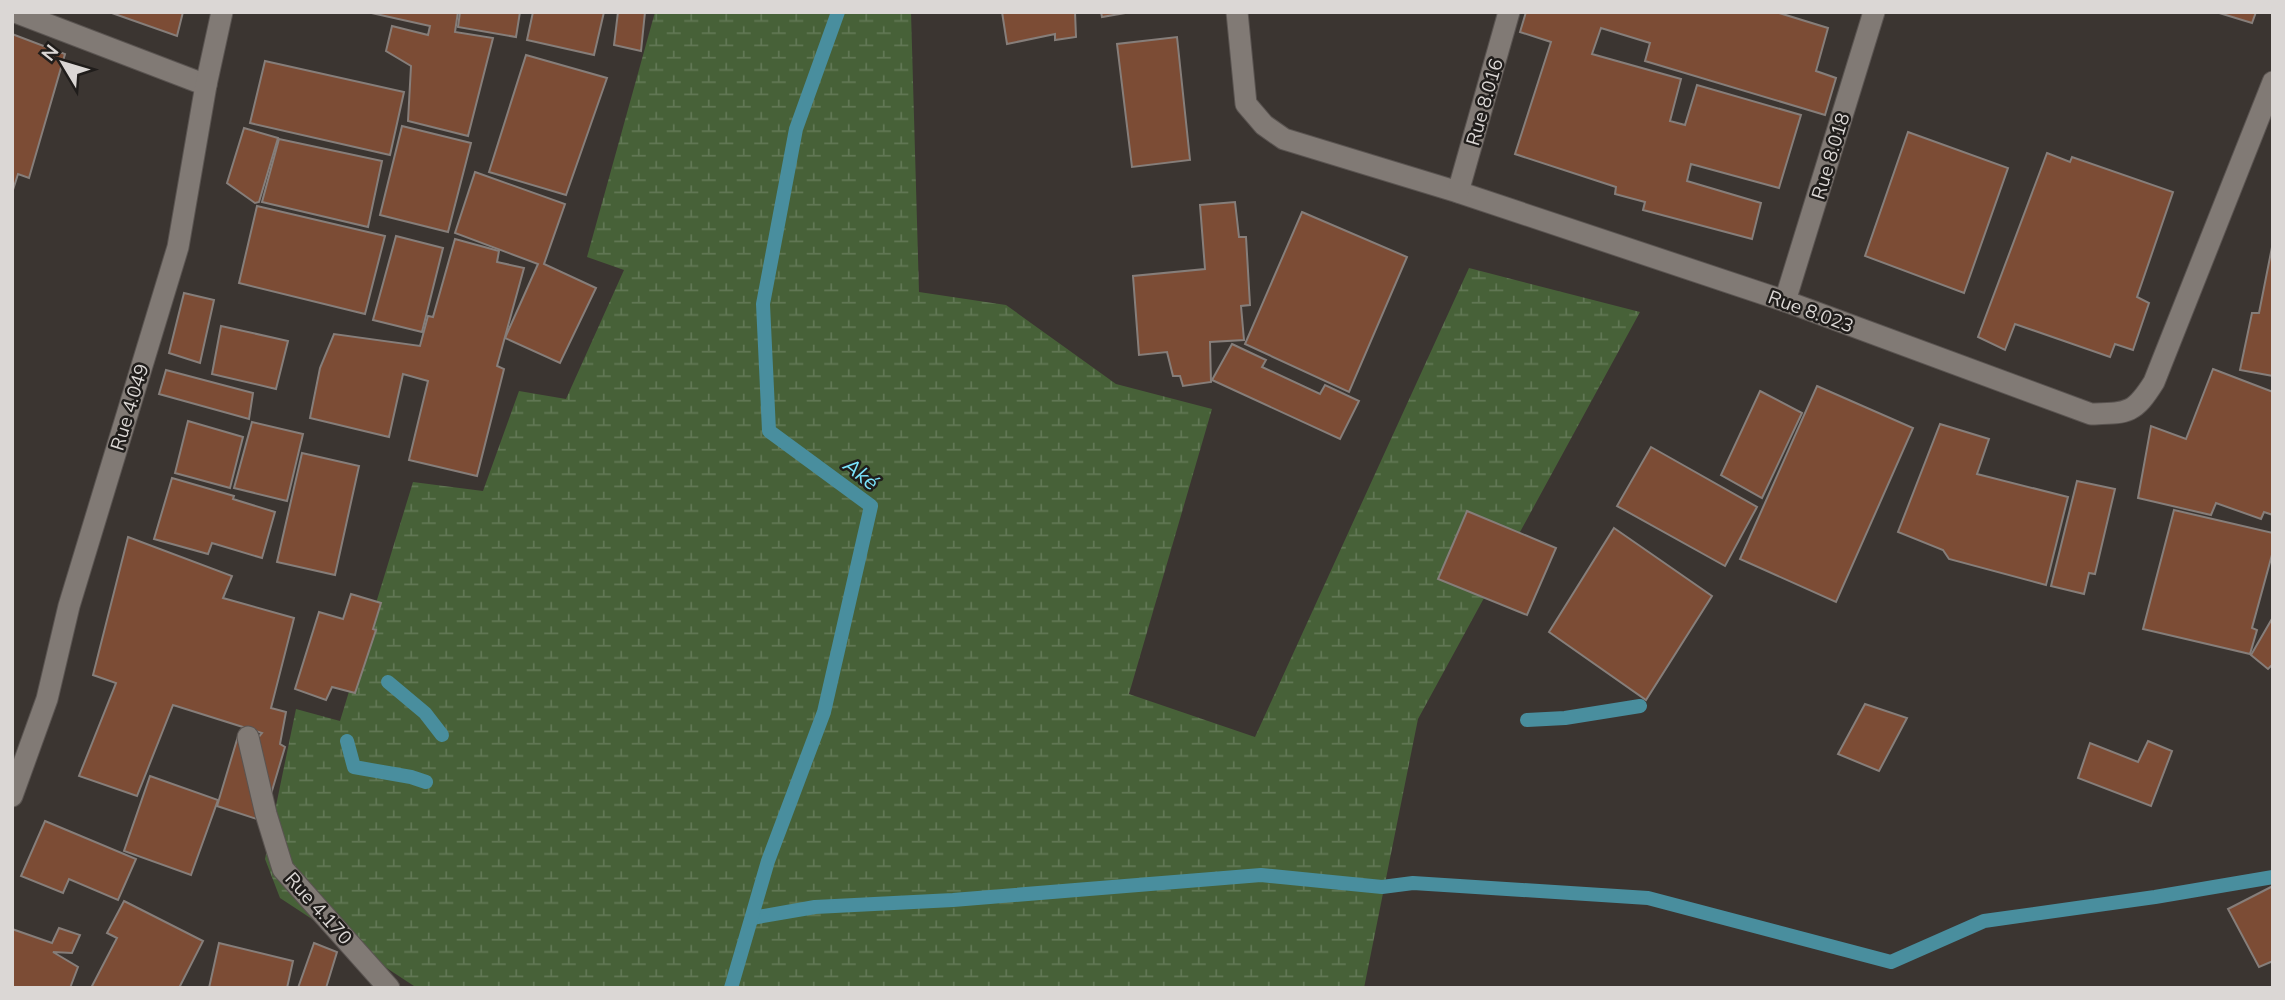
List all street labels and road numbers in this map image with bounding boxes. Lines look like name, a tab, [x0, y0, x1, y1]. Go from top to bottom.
street label: Rue 8.016	[1460, 56, 1508, 148]
street label: Rue 8.018	[1805, 110, 1855, 202]
street label: Rue 8.023	[1765, 284, 1857, 338]
street label: Rue 4.049	[104, 361, 154, 453]
street label: Rue 4.170	[280, 867, 358, 949]

